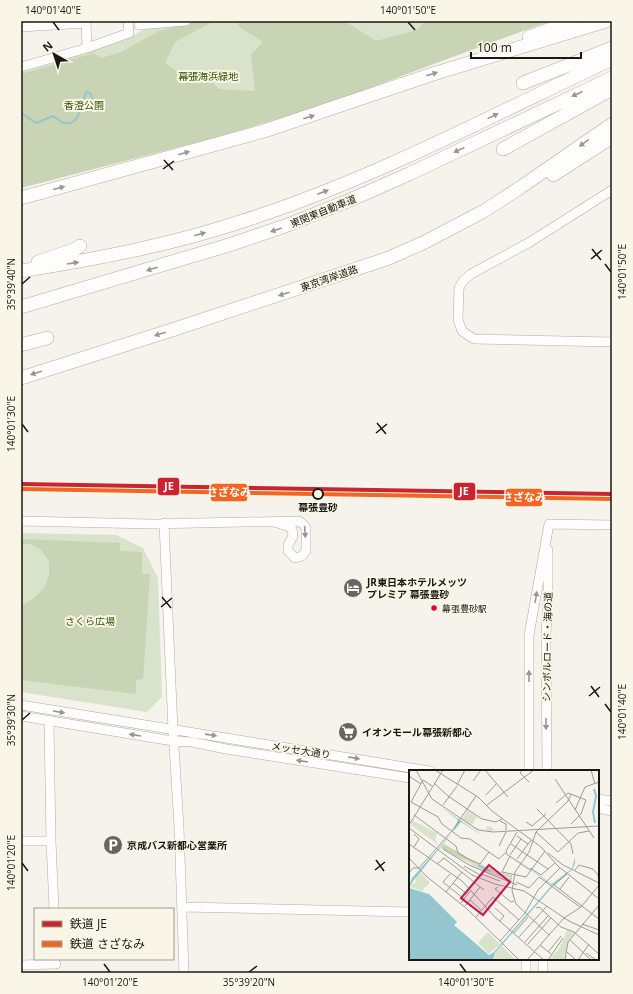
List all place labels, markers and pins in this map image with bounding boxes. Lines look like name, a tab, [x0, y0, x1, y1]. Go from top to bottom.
marker: 幕張豊砂	[312, 488, 324, 500]
place label: 幕張豊砂	[298, 500, 338, 514]
place label: JR東日本ホテルメッツ プレミア 幕張豊砂	[366, 575, 467, 601]
hotel icon: JR東日本ホテルメッツ プレミア 幕張豊砂	[342, 577, 364, 599]
place label: 幕張豊砂駅	[442, 602, 487, 615]
marker: 幕張豊砂駅	[429, 603, 439, 613]
supermarket icon: イオンモール幕張新都心	[337, 721, 359, 743]
place label: イオンモール幕張新都心	[362, 725, 472, 739]
parking icon: 京成バス新都心営業所	[102, 834, 124, 856]
place label: 京成バス新都心営業所	[127, 838, 227, 852]

